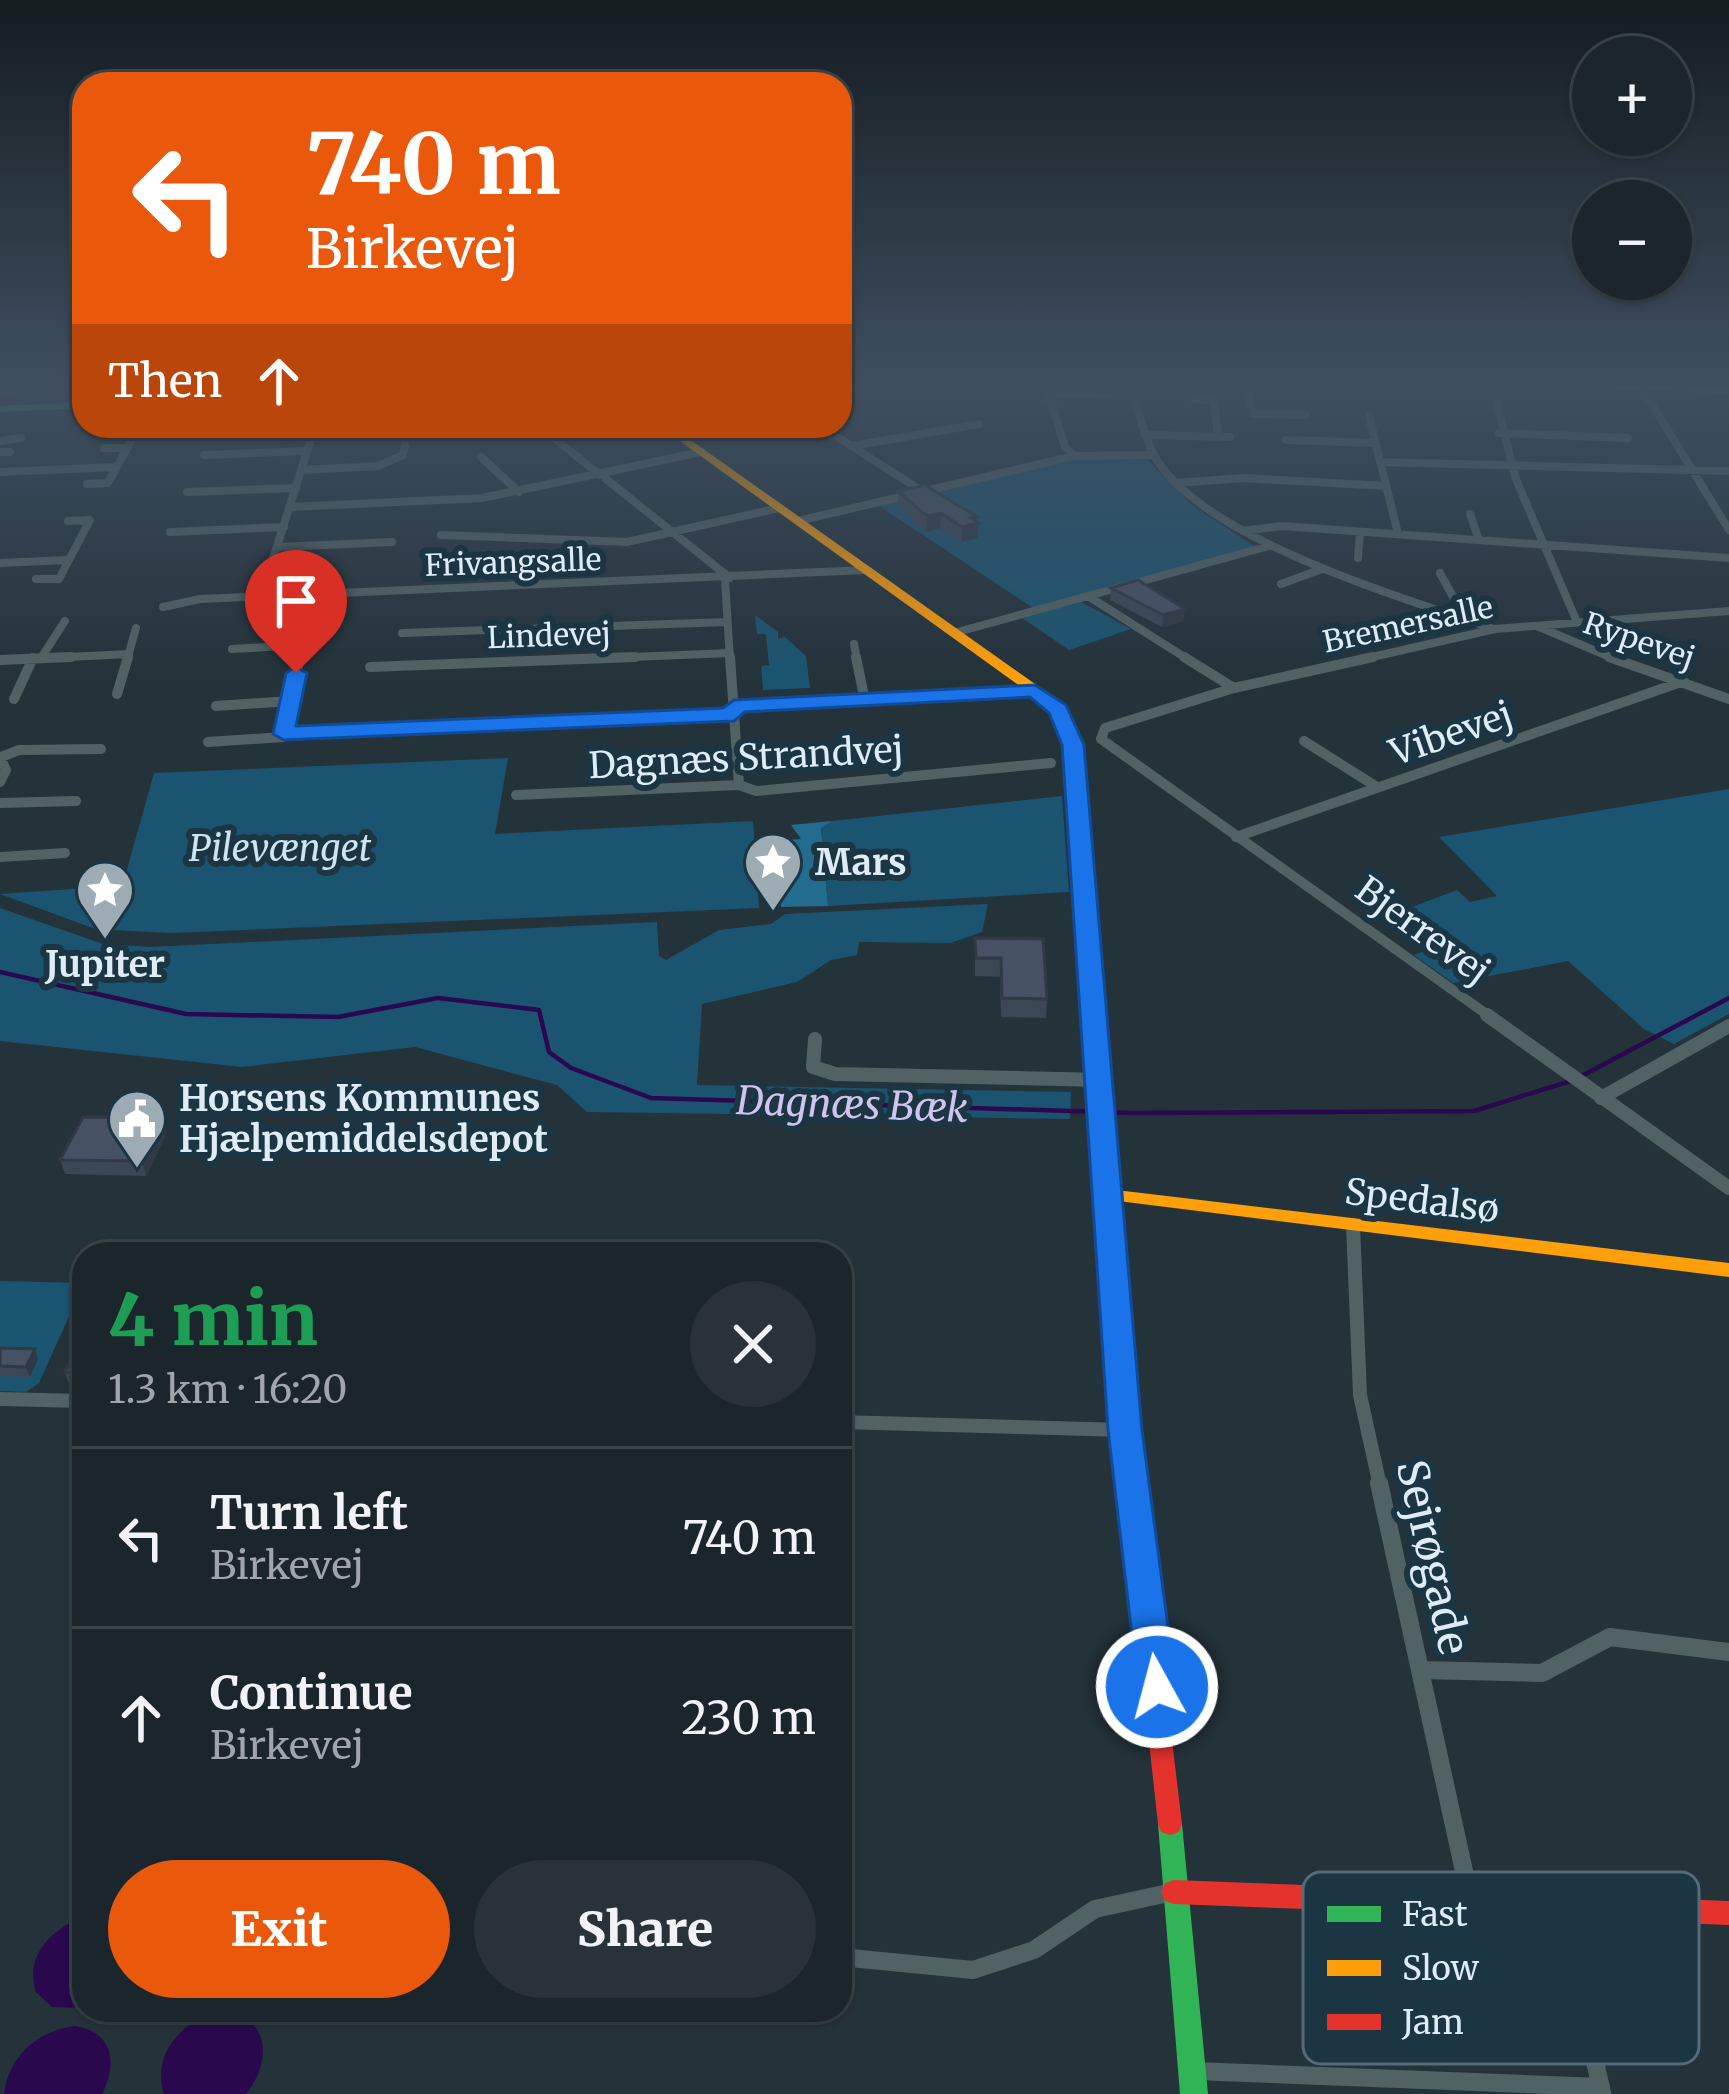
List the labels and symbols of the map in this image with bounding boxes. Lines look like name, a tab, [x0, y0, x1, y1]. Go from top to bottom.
street label: Frivangsalle	[424, 540, 602, 584]
pin	[245, 550, 347, 673]
street label: Bremersalle	[1319, 587, 1496, 661]
street label: Rypevej	[1579, 603, 1700, 677]
street label: Lindevej	[486, 614, 612, 656]
street label: Vibevej	[1383, 692, 1518, 776]
street label: Dagnæs Strandvej	[587, 727, 905, 788]
park label: Pilevænget	[189, 826, 372, 871]
place icon: Mars	[742, 831, 804, 913]
place label: Mars	[815, 840, 907, 885]
place icon: Jupiter	[74, 859, 136, 941]
street label: Bjerrevej	[1347, 867, 1498, 994]
place label: Jupiter	[44, 942, 165, 987]
place label: Horsens Kommunes Hjælpemiddelsdepot	[179, 1076, 549, 1162]
water label: Dagnæs Bæk	[734, 1076, 969, 1133]
public building icon: Horsens Kommunes Hjælpemiddelsdepot	[106, 1088, 168, 1170]
street label: Spedalsø	[1342, 1169, 1502, 1232]
street label: Sejrøgade	[1384, 1455, 1481, 1659]
position arrow	[1094, 1624, 1220, 1750]
legend	[1303, 1872, 1699, 2064]
text: Fast	[1402, 1894, 1468, 1935]
text: Slow	[1402, 1948, 1480, 1989]
text: Jam	[1401, 2002, 1464, 2043]

